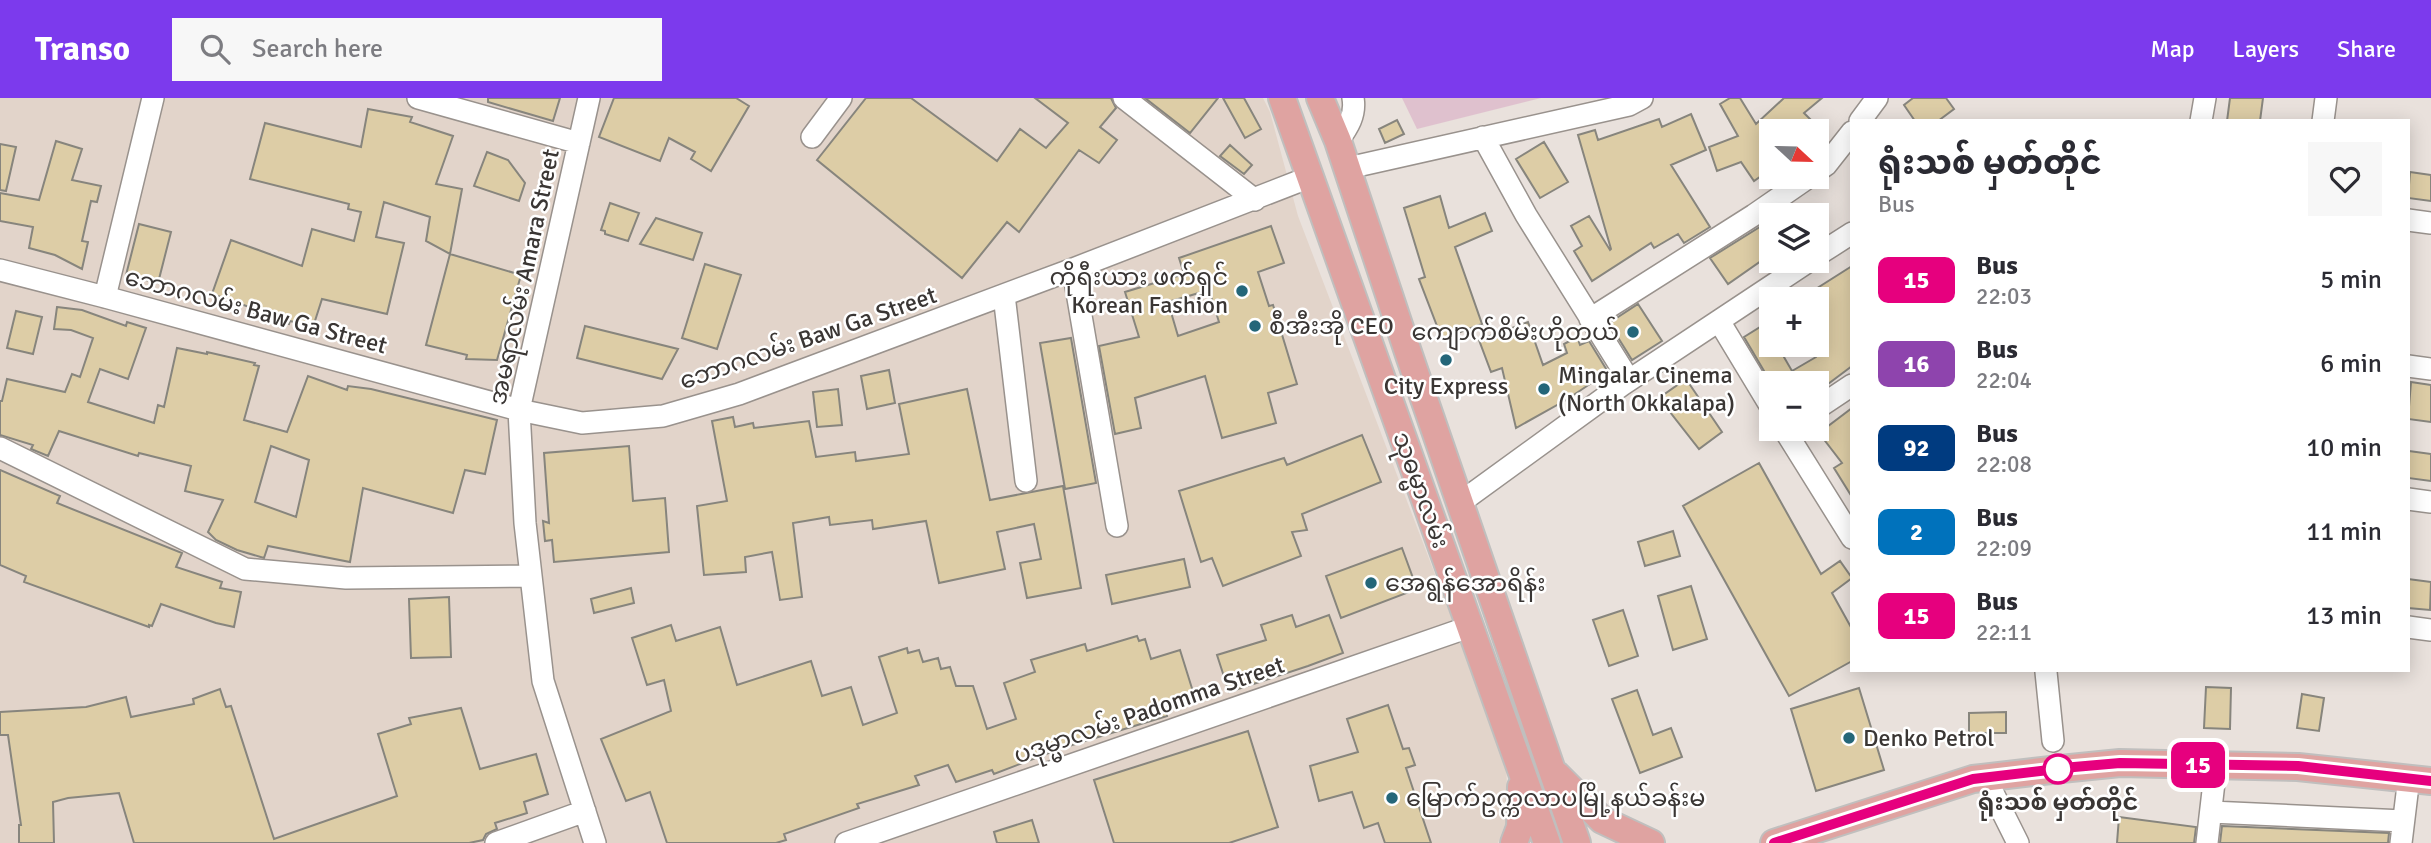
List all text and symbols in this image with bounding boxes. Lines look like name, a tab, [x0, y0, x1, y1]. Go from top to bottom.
search box	[172, 18, 662, 81]
text: Transo	[35, 29, 130, 70]
icon: search	[196, 30, 234, 68]
text: Search here	[252, 33, 383, 65]
text: Map	[2150, 34, 2195, 64]
text: Layers	[2233, 34, 2299, 64]
text: Share	[2337, 34, 2396, 64]
north arrow	[1759, 119, 1829, 189]
map controls	[1759, 119, 1829, 441]
button: heart	[2308, 142, 2382, 216]
text: ရုံးသစ် မှတ်တိုင်	[1878, 143, 2102, 184]
street label: အမရာလမ်း Amara Street	[481, 146, 570, 408]
text: Bus	[1878, 190, 1915, 219]
button: layers	[1759, 203, 1829, 273]
text: Bus	[1976, 250, 2018, 282]
street label: ဘောဂလမ်း Baw Ga Street	[122, 261, 391, 360]
place label: ကိုရီးယား ဖက်ရှင် Korean Fashion	[1050, 261, 1228, 320]
text: 5 min	[2320, 264, 2382, 296]
text: 15	[1904, 265, 1929, 295]
street label: ဘောဂလမ်း Baw Ga Street	[675, 279, 941, 396]
text: 22:03	[1976, 282, 2032, 311]
marker: ကိုရီးယား ဖက်ရှင် Korean Fashion	[1234, 283, 1250, 299]
button: +	[1759, 287, 1829, 357]
place label: စီအီးအို CEO	[1269, 310, 1394, 345]
place label: ကျောက်စိမ်းဟိုတယ်	[1411, 316, 1619, 351]
marker: စီအီးအို CEO	[1247, 318, 1263, 334]
marker: ကျောက်စိမ်းဟိုတယ်	[1625, 324, 1641, 340]
text: Bus	[1976, 334, 2018, 366]
text: 6 min	[2320, 348, 2382, 380]
text: 16	[1904, 349, 1929, 379]
marker: City Express	[1438, 352, 1454, 368]
place label: Mingalar Cinema (North Okkalapa)	[1558, 360, 1735, 418]
text: 22:04	[1976, 366, 2032, 395]
place label: City Express	[1384, 371, 1508, 401]
button: −	[1759, 371, 1829, 441]
marker: Mingalar Cinema (North Okkalapa)	[1536, 381, 1552, 397]
text: Bus	[1976, 418, 2018, 450]
street label: သုဓမ္မာလမ်း	[1382, 427, 1457, 554]
text: 10 min	[2306, 432, 2382, 464]
text: 92	[1904, 433, 1929, 463]
text: 22:08	[1976, 450, 2032, 479]
text: Bus	[1976, 502, 2018, 534]
text: 11 min	[2306, 516, 2382, 548]
text: 2	[1910, 517, 1923, 547]
text: 22:09	[1976, 534, 2032, 563]
place label: အေရွန်အောရိန်း	[1385, 567, 1546, 602]
marker: အေရွန်အောရိန်း	[1363, 575, 1379, 591]
text: Bus	[1976, 586, 2018, 618]
text: 13 min	[2306, 600, 2382, 632]
text: 15	[1904, 601, 1929, 631]
text: 22:11	[1976, 618, 2032, 647]
street label: ပဒုမ္မာလမ်း Padomma Street	[1009, 649, 1290, 775]
place label: Denko Petrol	[1863, 723, 1994, 753]
marker: Denko Petrol	[1841, 730, 1857, 746]
line badge: 15	[2166, 742, 2230, 788]
text: 15	[2185, 750, 2211, 780]
marker: ရုံးသစ် မှတ်တိုင်	[2043, 754, 2073, 784]
place label: မြောက်ဥက္ကလာပမြို့နယ်ခန်းမ	[1406, 782, 1706, 817]
place label: ရုံးသစ် မှတ်တိုင်	[1978, 786, 2138, 821]
marker: မြောက်ဥက္ကလာပမြို့နယ်ခန်းမ	[1384, 790, 1400, 806]

